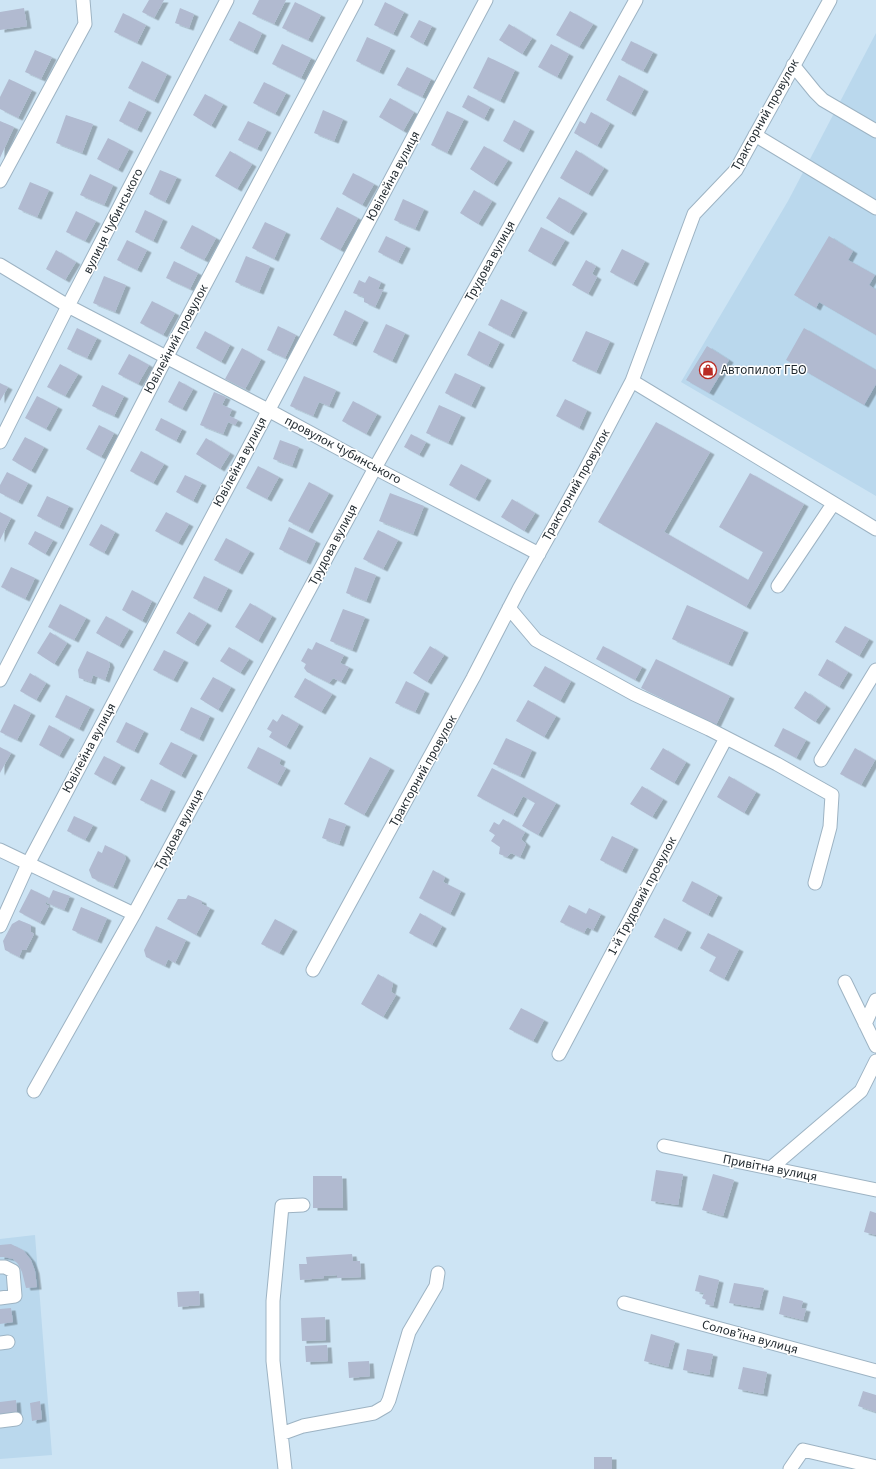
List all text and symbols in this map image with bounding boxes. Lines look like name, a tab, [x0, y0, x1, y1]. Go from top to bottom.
street label: Тракторний провулок	[727, 55, 803, 174]
street label: Ювілейна вулиця	[362, 128, 424, 224]
street label: вулиця Чубинського	[79, 165, 147, 277]
street label: Трудова вулиця	[460, 217, 520, 305]
street label: Ювілейний провулок	[140, 281, 213, 397]
shop icon: Автопилот ГБО	[698, 360, 718, 380]
place label: Автопилот ГБО	[721, 361, 807, 379]
street label: провулок Чубинського	[281, 412, 405, 488]
street label: Ювілейна вулиця	[209, 414, 271, 510]
street label: Тракторний провулок	[538, 425, 614, 544]
street label: Трудова вулиця	[304, 501, 362, 589]
street label: Ювілейна вулиця	[58, 700, 120, 796]
street label: Тракторний провулок	[385, 711, 461, 830]
street label: Трудова вулиця	[150, 786, 208, 874]
street label: 1-й Трудовий провулок	[603, 833, 681, 959]
street label: Привітна вулиця	[721, 1150, 819, 1186]
street label: Соловʼїна вулиця	[700, 1316, 800, 1358]

